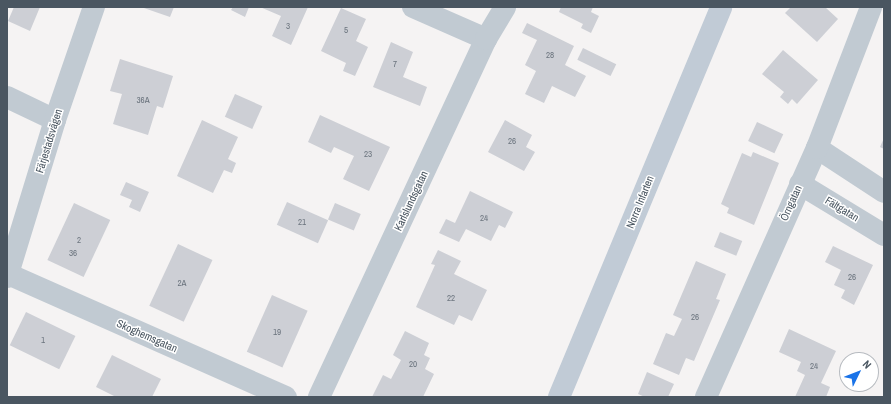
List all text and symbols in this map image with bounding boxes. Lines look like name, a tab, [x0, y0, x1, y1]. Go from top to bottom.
house number: 3	[286, 21, 290, 31]
house number: 5	[344, 25, 348, 35]
house number: 28	[546, 50, 554, 60]
house number: 7	[393, 59, 397, 69]
house number: 36A	[136, 95, 150, 105]
street label: Färjestadsvägen	[33, 107, 65, 175]
house number: 26	[508, 136, 516, 146]
house number: 23	[364, 149, 372, 159]
street label: Karlslundsgatan	[391, 169, 431, 233]
street label: Norra Infarten	[623, 174, 657, 230]
street label: Örngatan	[777, 183, 805, 223]
street label: Fältgatan	[823, 194, 861, 224]
house number: 24	[480, 213, 488, 223]
house number: 21	[298, 217, 306, 227]
house number: 2	[77, 235, 81, 245]
house number: 36	[69, 248, 77, 258]
house number: 26	[848, 272, 856, 282]
house number: 2A	[177, 278, 187, 288]
house number: 22	[447, 293, 455, 303]
house number: 26	[691, 312, 699, 322]
street label: Skoghemsgatan	[115, 317, 179, 355]
house number: 19	[273, 327, 281, 337]
house number: 1	[41, 335, 45, 345]
north arrow	[839, 352, 879, 392]
text: N	[860, 357, 874, 372]
house number: 20	[409, 359, 417, 369]
house number: 24	[810, 361, 818, 371]

